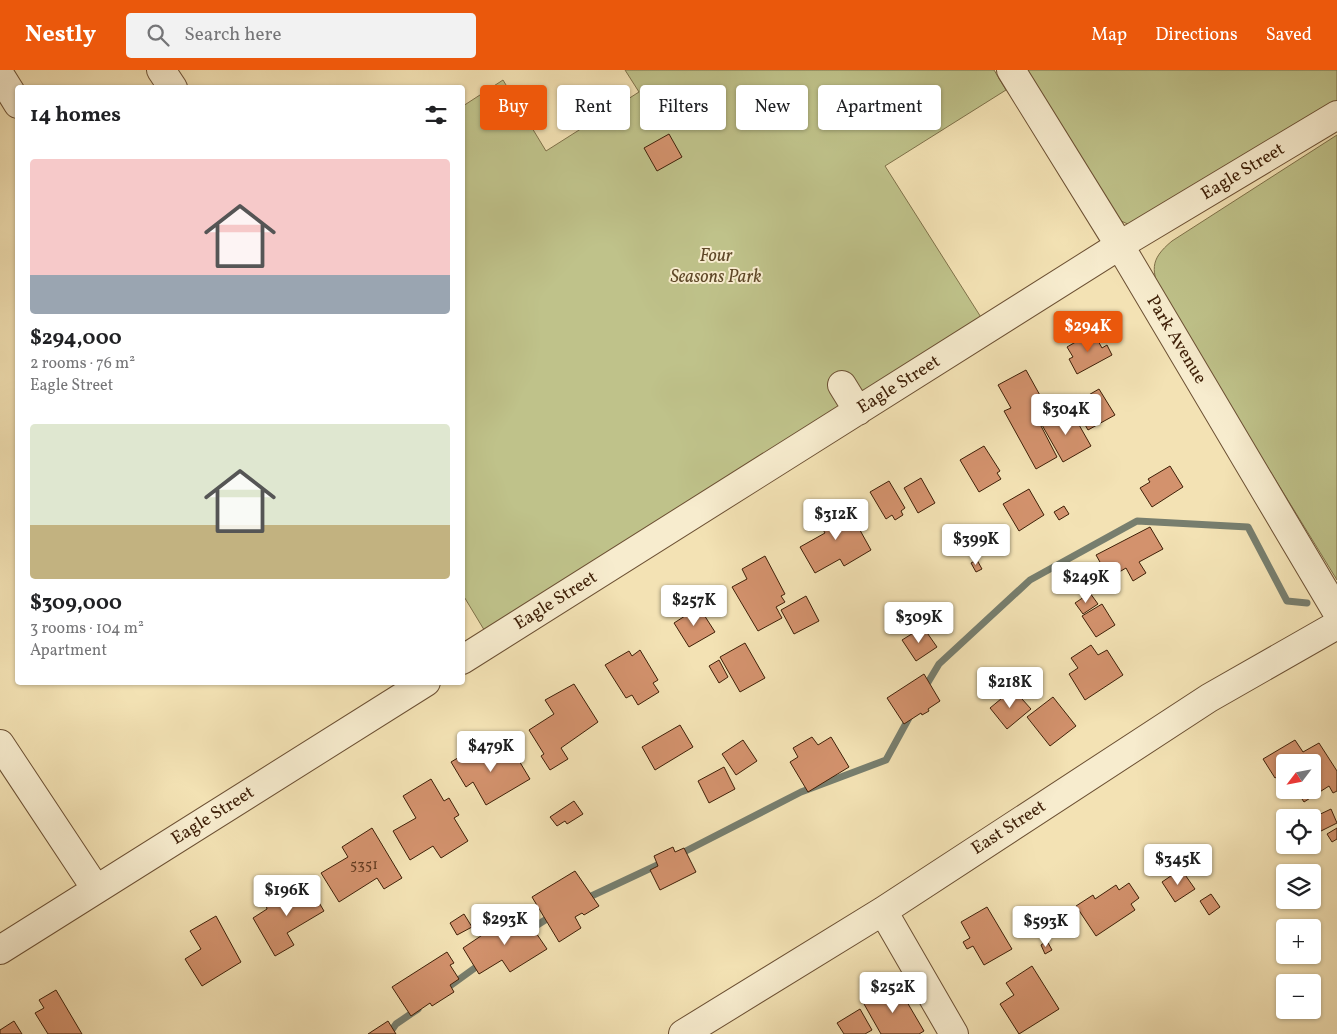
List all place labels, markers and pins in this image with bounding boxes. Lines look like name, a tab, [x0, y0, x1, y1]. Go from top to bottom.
pin: $294K	[1053, 310, 1123, 353]
pin: $304K	[1031, 394, 1101, 436]
pin: $312K	[801, 498, 871, 541]
pin: $399K	[941, 524, 1011, 566]
pin: $249K	[1051, 562, 1121, 604]
pin: $257K	[659, 584, 729, 627]
pin: $309K	[884, 602, 954, 644]
pin: $218K	[975, 666, 1045, 709]
pin: $479K	[456, 730, 526, 773]
pin: $345K	[1143, 844, 1213, 886]
pin: $196K	[252, 874, 322, 917]
pin: $293K	[470, 904, 540, 946]
pin: $593K	[1011, 906, 1081, 948]
pin: $252K	[858, 972, 928, 1014]

